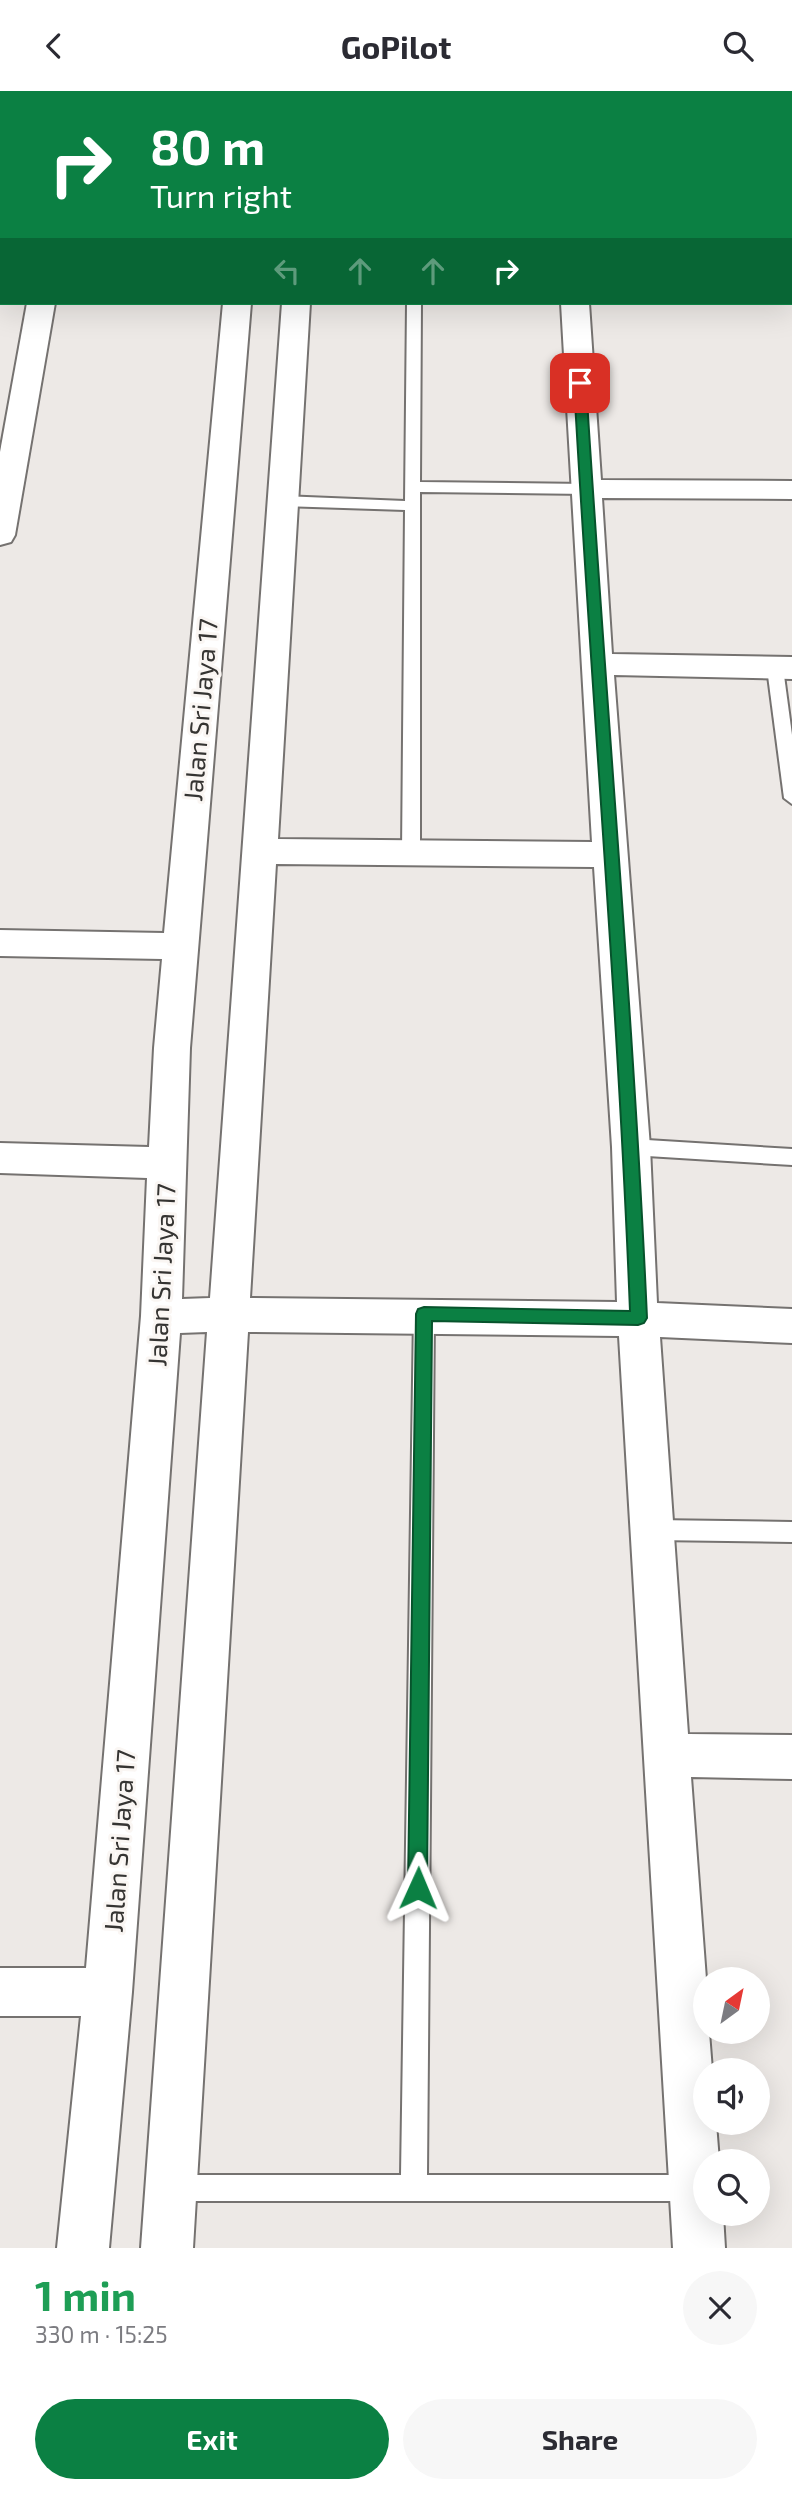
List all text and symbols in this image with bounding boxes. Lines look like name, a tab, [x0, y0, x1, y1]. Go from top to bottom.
icon: back	[35, 27, 73, 65]
text: GoPilot	[341, 27, 451, 65]
icon: search	[719, 27, 757, 65]
text: 80 m	[150, 116, 265, 175]
icon: right	[35, 119, 126, 210]
text: Turn right	[150, 176, 292, 214]
icon: left	[268, 252, 306, 290]
icon: ahead	[341, 252, 379, 290]
icon: ahead	[414, 252, 452, 290]
icon: right	[487, 252, 525, 290]
pin	[550, 353, 610, 413]
icon: arrive	[561, 364, 599, 402]
street label: Jalan Sri Jaya 17	[176, 617, 223, 802]
street label: Jalan Sri Jaya 17	[140, 1183, 181, 1367]
street label: Jalan Sri Jaya 17	[97, 1748, 140, 1933]
position arrow	[381, 1851, 455, 1925]
north arrow	[693, 1967, 770, 2044]
map controls	[693, 1967, 770, 2226]
button: sound	[693, 2058, 770, 2135]
button: search	[693, 2149, 770, 2226]
text: 1 min	[35, 2269, 136, 2319]
button: close	[683, 2271, 757, 2345]
text: 330 m · 15:25	[35, 2320, 168, 2348]
button: Exit	[35, 2399, 389, 2479]
button: Share	[403, 2399, 757, 2479]

